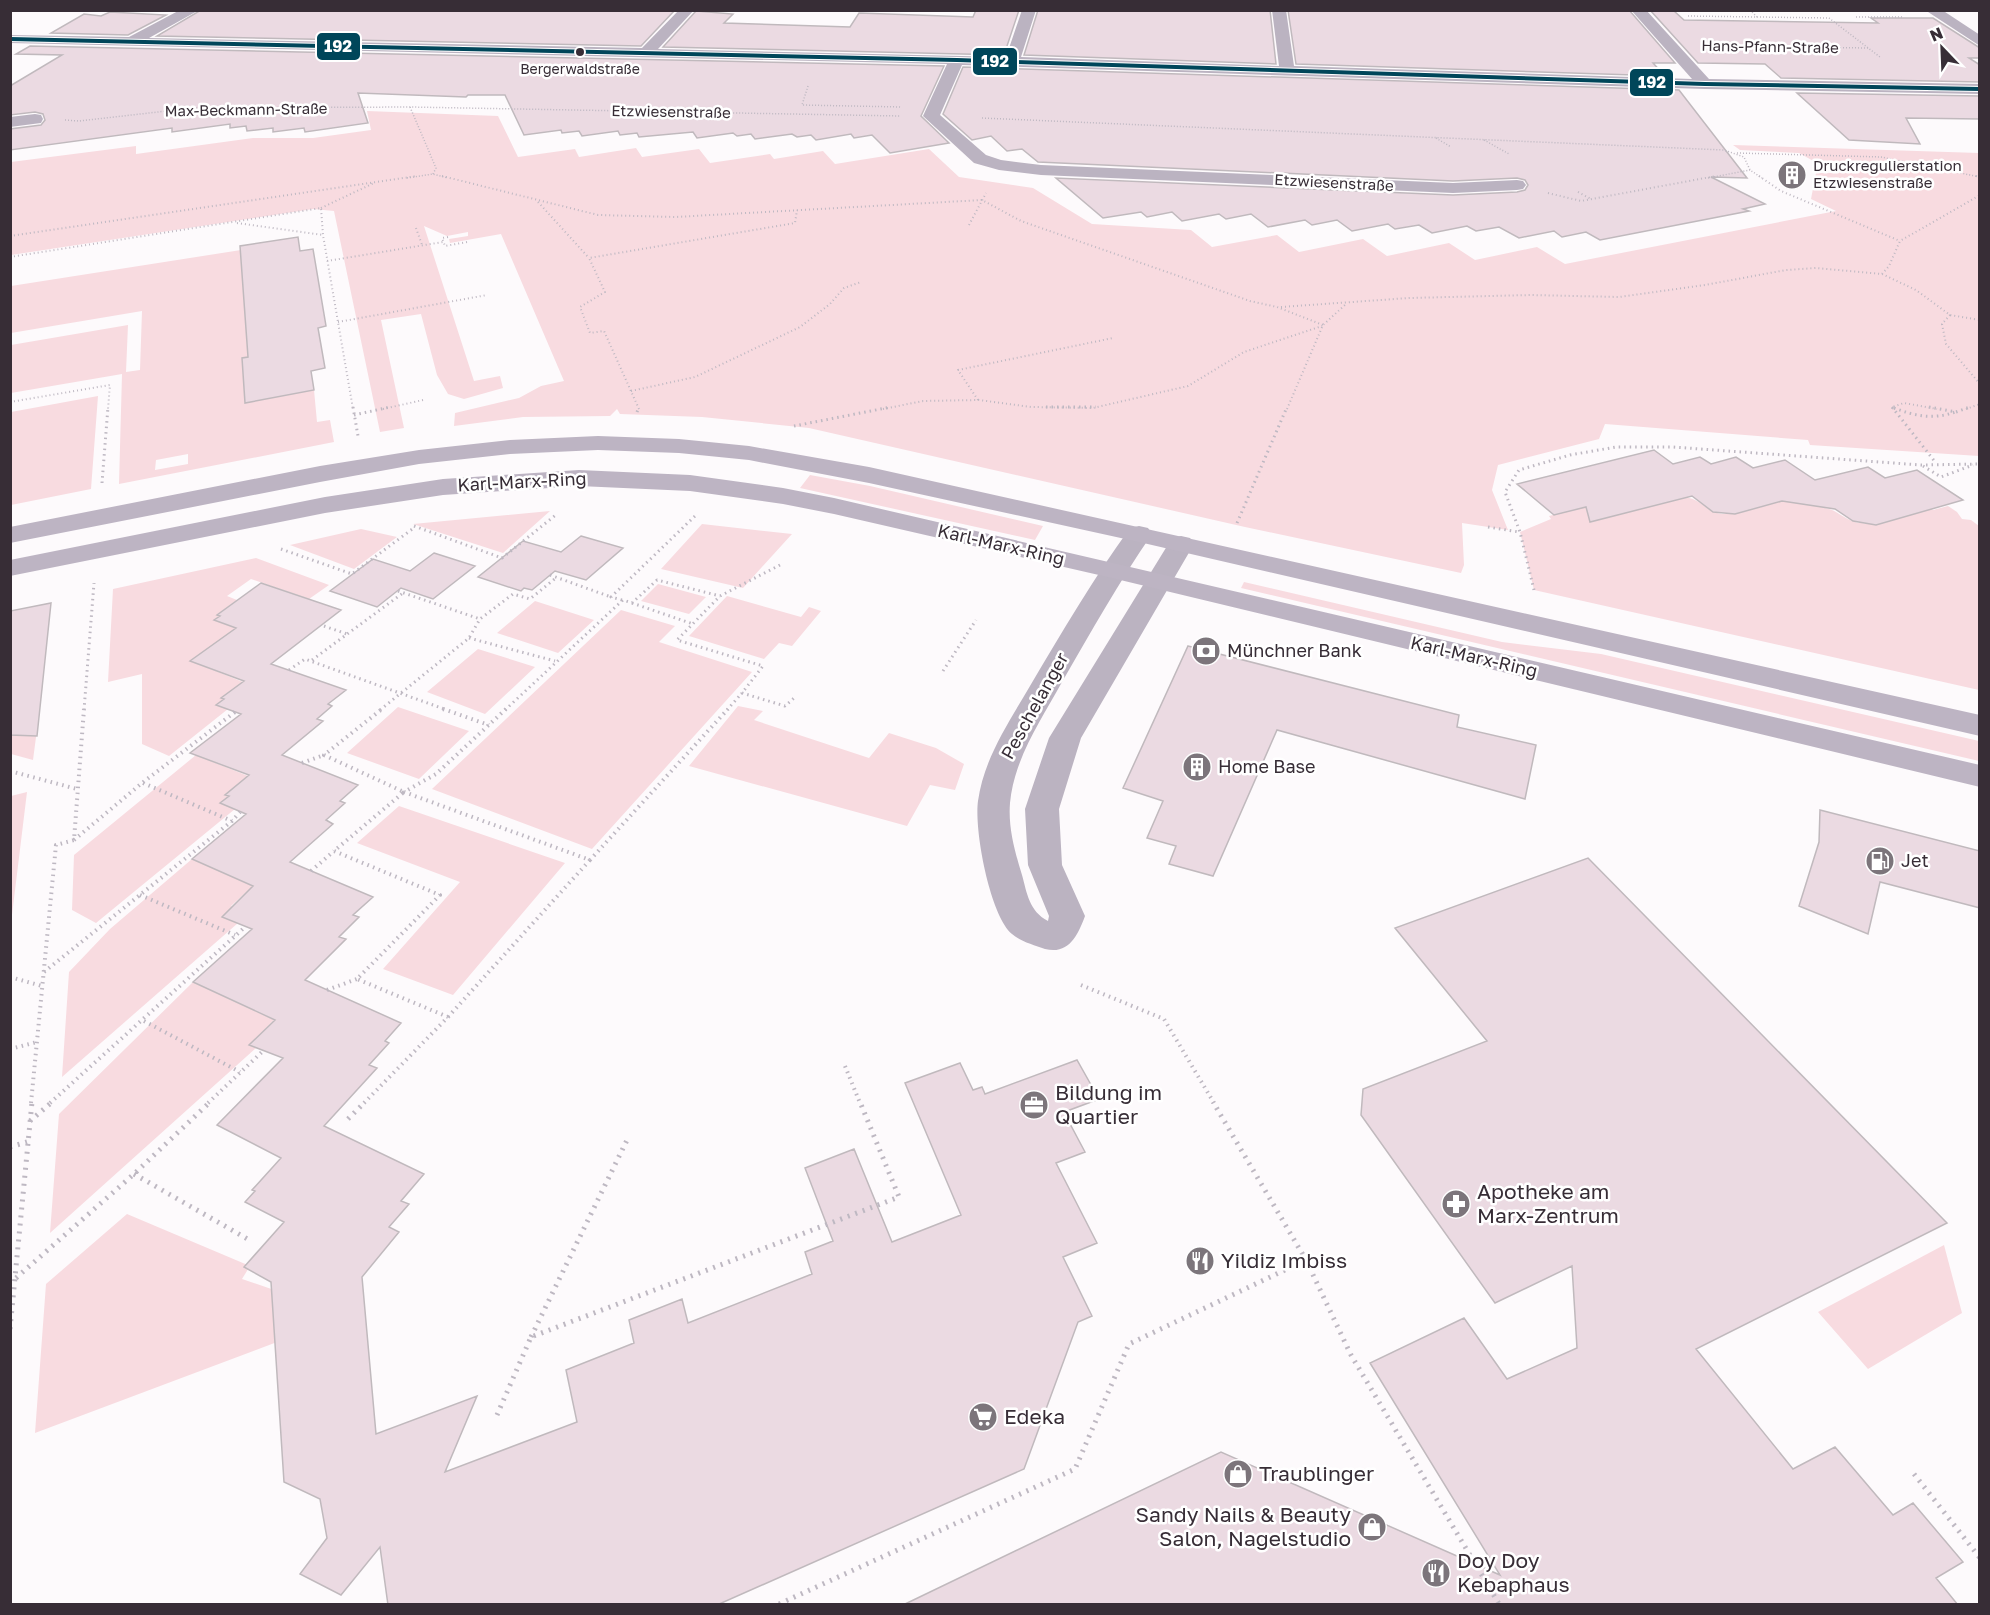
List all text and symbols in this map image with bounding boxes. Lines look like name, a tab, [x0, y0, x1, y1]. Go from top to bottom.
north arrow	[1912, 18, 1972, 78]
text: N	[1927, 23, 1946, 46]
line badge: 192	[316, 32, 361, 61]
text: 192	[324, 36, 352, 56]
street label: Hans-Pfann-Straße	[1701, 36, 1839, 56]
marker: Bergerwaldstraße	[574, 46, 586, 58]
line badge: 192	[972, 47, 1018, 76]
text: 192	[981, 51, 1009, 71]
place label: Bergerwaldstraße	[520, 60, 640, 77]
line badge: 192	[1629, 68, 1674, 97]
text: 192	[1638, 72, 1666, 92]
street label: Max-Beckmann-Straße	[164, 99, 328, 119]
street label: Etzwiesenstraße	[611, 101, 731, 121]
place label: Druckregulierstation Etzwiesenstraße	[1813, 156, 1962, 191]
building icon: Druckregulierstation Etzwiesenstraße	[1776, 159, 1808, 191]
street label: Etzwiesenstraße	[1274, 170, 1394, 194]
street label: Karl-Marx-Ring	[457, 467, 587, 495]
street label: Karl-Marx-Ring	[936, 519, 1067, 569]
street label: Karl-Marx-Ring	[1409, 631, 1540, 681]
bank icon: Münchner Bank	[1190, 635, 1222, 667]
place label: Münchner Bank	[1227, 639, 1362, 661]
street label: Peschelanger	[996, 648, 1072, 763]
building icon: Home Base	[1181, 751, 1213, 783]
place label: Home Base	[1218, 755, 1316, 777]
fuel station icon: Jet	[1864, 845, 1896, 877]
place label: Jet	[1901, 849, 1929, 871]
place label: Bildung im Quartier	[1055, 1079, 1162, 1129]
office icon: Bildung im Quartier	[1018, 1089, 1050, 1121]
place label: Apotheke am Marx-Zentrum	[1477, 1178, 1619, 1228]
pharmacy icon: Apotheke am Marx-Zentrum	[1440, 1188, 1472, 1220]
restaurant icon: Yildiz Imbiss	[1184, 1245, 1216, 1277]
place label: Yildiz Imbiss	[1221, 1247, 1347, 1273]
supermarket icon: Edeka	[967, 1401, 999, 1433]
place label: Edeka	[1004, 1403, 1065, 1429]
shop icon: Traublinger	[1222, 1458, 1254, 1490]
place label: Traublinger	[1259, 1460, 1374, 1486]
place label: Sandy Nails & Beauty Salon, Nagelstudio	[1136, 1501, 1351, 1551]
shop icon: Sandy Nails & Beauty Salon, Nagelstudio	[1356, 1511, 1388, 1543]
place label: Doy Doy Kebaphaus	[1457, 1547, 1570, 1597]
restaurant icon: Doy Doy Kebaphaus	[1420, 1557, 1452, 1589]

